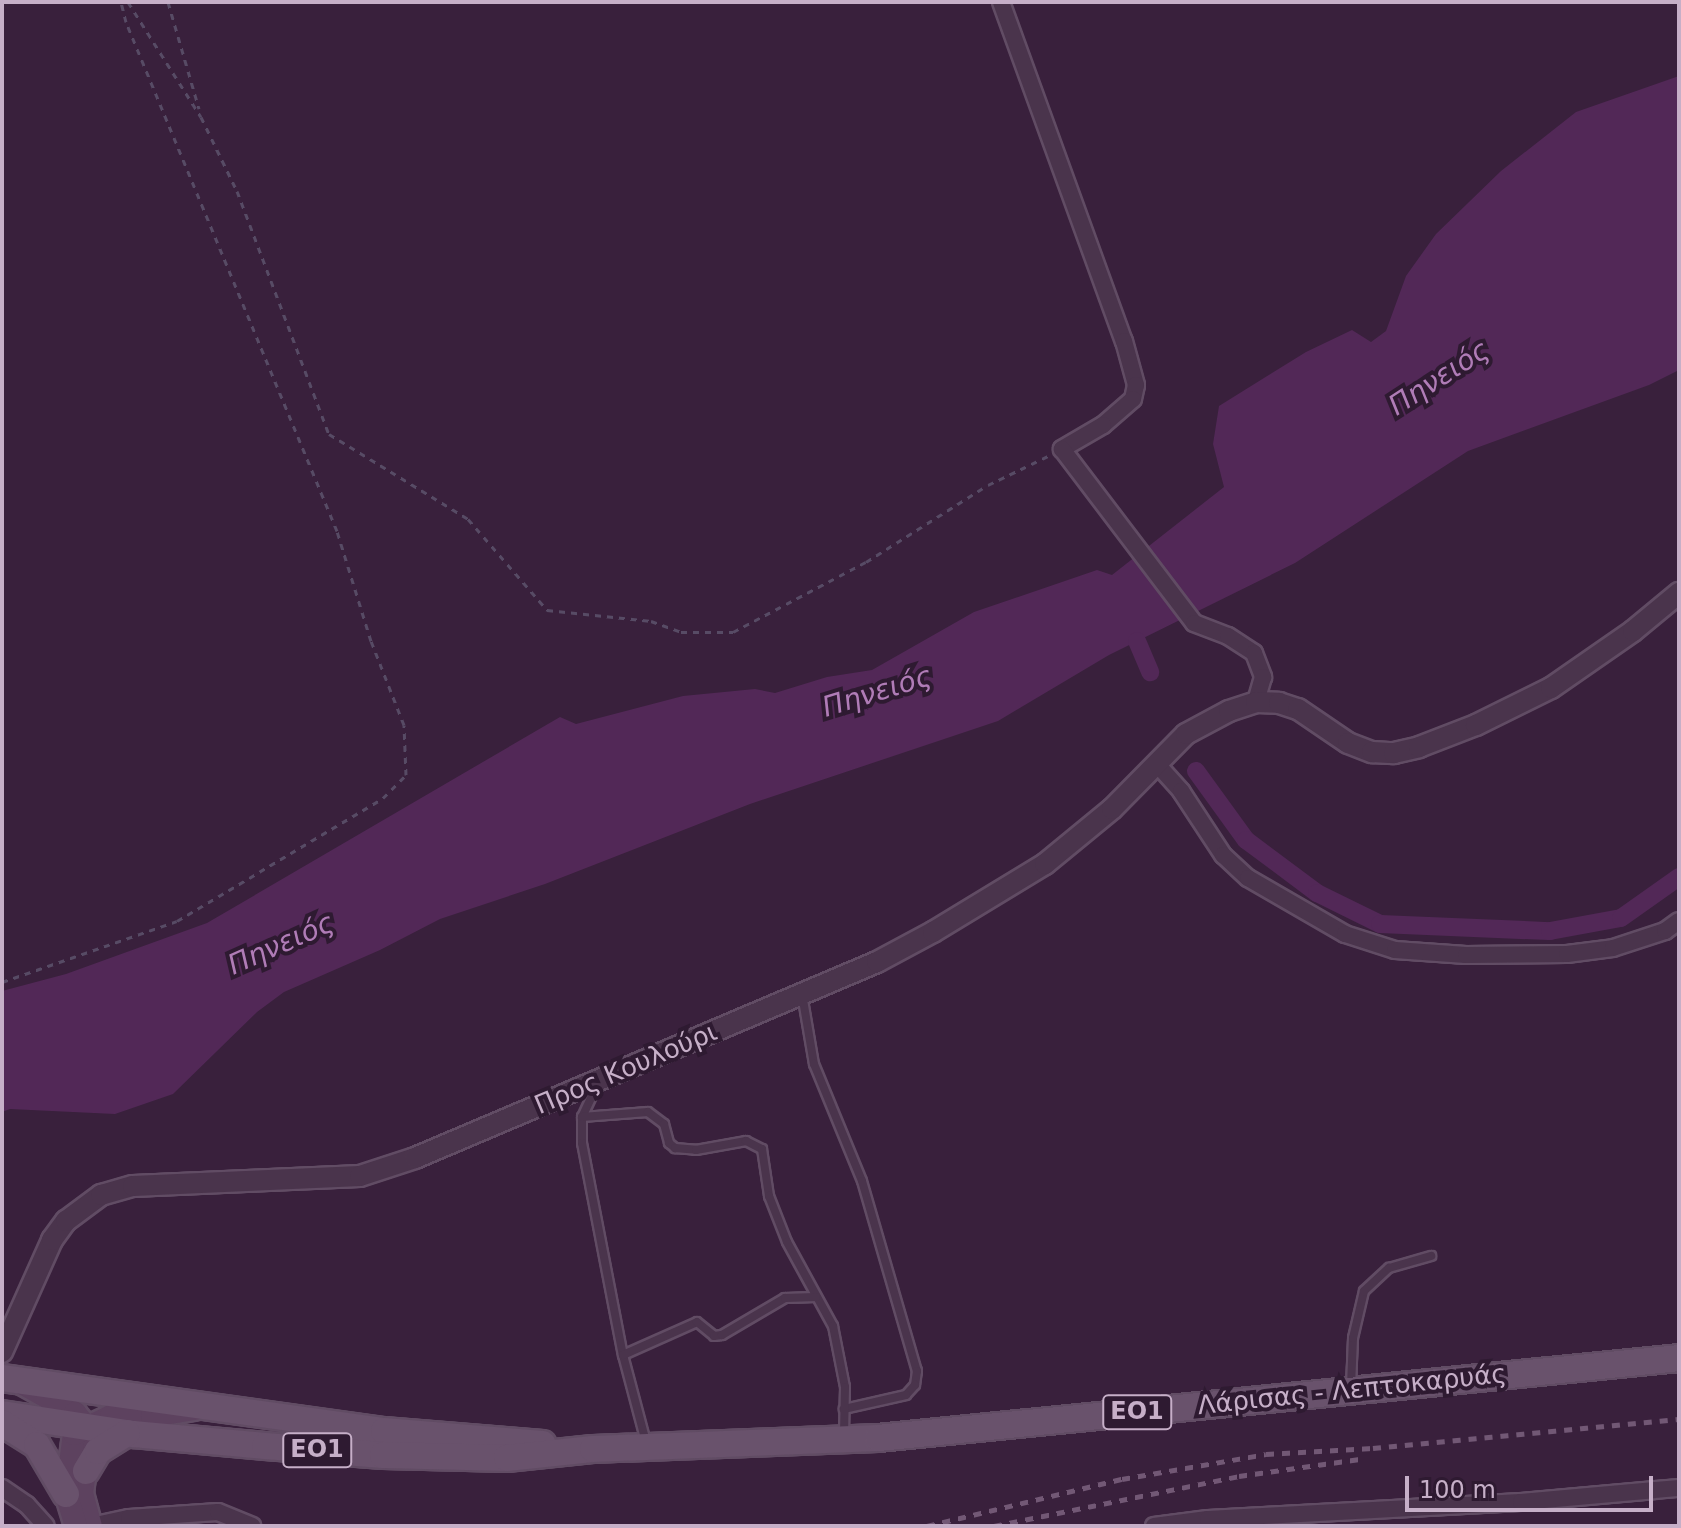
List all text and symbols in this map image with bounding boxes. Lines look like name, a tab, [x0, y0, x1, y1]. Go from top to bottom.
water label: Πηνειός	[1383, 333, 1495, 423]
water label: Πηνειός	[818, 659, 936, 725]
water label: Πηνειός	[223, 906, 339, 982]
street label: Προς Κουλούρι	[530, 1017, 722, 1121]
street label: Λάρισας - Λεπτοκαρυάς	[1196, 1358, 1508, 1422]
road number: ΕΟ1	[1101, 1392, 1173, 1432]
road number: ΕΟ1	[281, 1430, 353, 1470]
scale bar	[1409, 1460, 1657, 1510]
text: 100 m	[1419, 1476, 1496, 1504]

